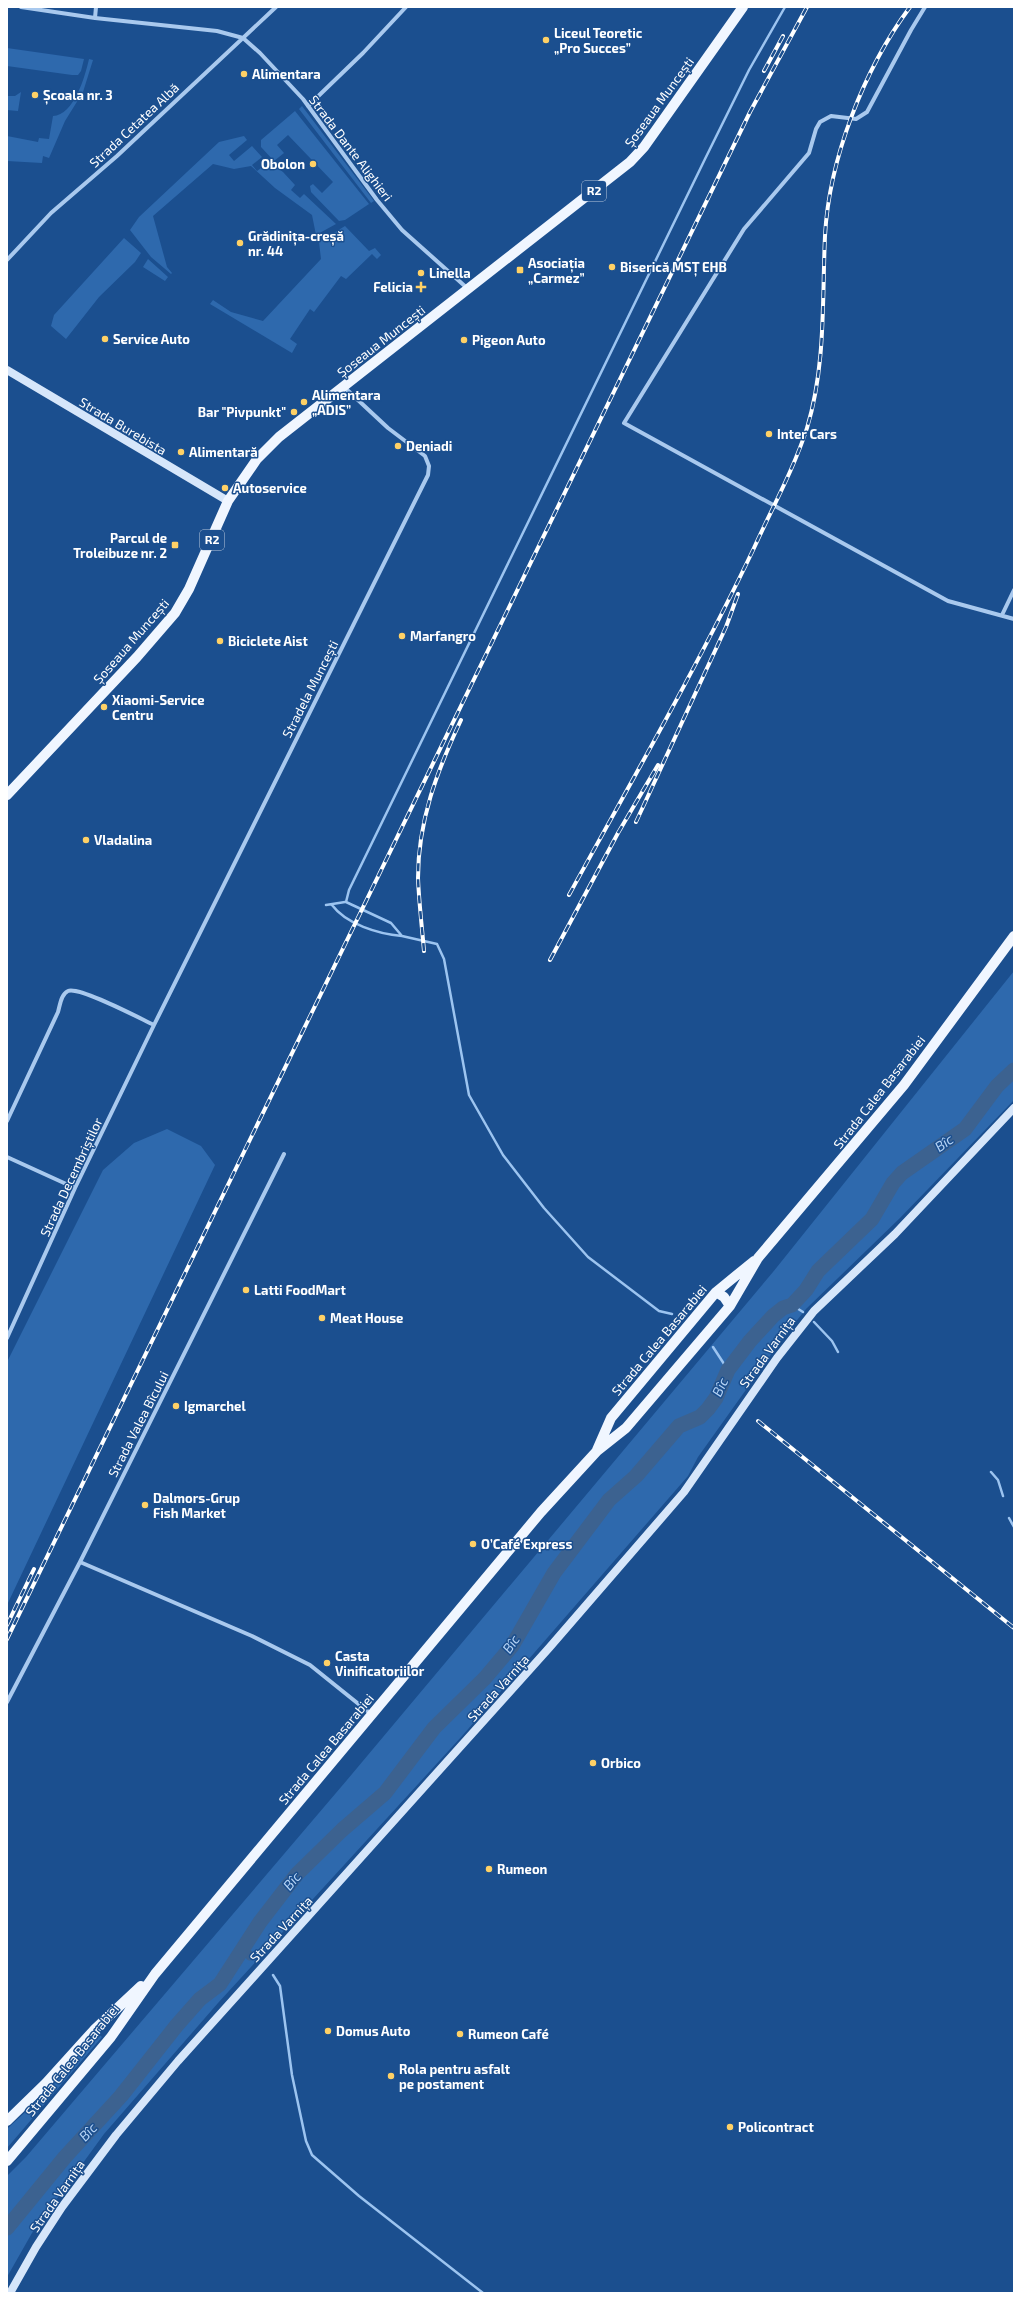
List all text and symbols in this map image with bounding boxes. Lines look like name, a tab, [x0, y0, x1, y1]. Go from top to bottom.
place label: Liceul Teoretic „Pro Succes”	[554, 25, 643, 56]
marker: Liceul Teoretic „Pro Succes”	[541, 35, 551, 45]
street label: Șoseaua Muncești	[621, 54, 698, 151]
place label: Alimentara	[252, 66, 321, 82]
marker: Alimentara	[239, 69, 249, 79]
street label: Strada Cetatea Albă	[86, 79, 182, 171]
place label: Școala nr. 3	[43, 87, 113, 105]
marker: Școala nr. 3	[30, 90, 40, 100]
street label: Strada Dante Alighieri	[306, 92, 396, 204]
place label: Obolon	[261, 156, 305, 172]
marker: Obolon	[308, 159, 318, 169]
road number: R2	[582, 181, 606, 201]
place label: Grădinița-creșă nr. 44	[248, 228, 344, 259]
marker: Grădinița-creșă nr. 44	[235, 238, 245, 248]
place label: Asociația „Carmez”	[528, 255, 585, 286]
place label: Biserică MSȚ EHB	[620, 259, 727, 277]
marker: Biserică MSȚ EHB	[607, 262, 617, 272]
place label: Linella	[429, 265, 471, 281]
marker: Asociația „Carmez”	[515, 265, 525, 275]
marker: Linella	[416, 268, 426, 278]
place label: Felicia	[373, 279, 413, 295]
marker: Felicia	[416, 282, 426, 292]
street label: Șoseaua Muncești	[334, 302, 429, 381]
place label: Service Auto	[113, 331, 190, 347]
place label: Pigeon Auto	[472, 332, 546, 348]
marker: Service Auto	[100, 334, 110, 344]
marker: Pigeon Auto	[459, 335, 469, 345]
place label: Alimentara „ADIS”	[312, 387, 381, 418]
street label: Strada Burebista	[77, 394, 169, 458]
marker: Alimentara „ADIS”	[299, 397, 309, 407]
place label: Bar "Pivpunkt"	[198, 404, 286, 420]
marker: Bar "Pivpunkt"	[289, 407, 299, 417]
place label: Inter Cars	[777, 426, 837, 442]
marker: Inter Cars	[764, 429, 774, 439]
place label: Deniadi	[406, 438, 452, 454]
marker: Deniadi	[393, 441, 403, 451]
place label: Alimentară	[189, 444, 258, 460]
marker: Alimentară	[176, 447, 186, 457]
place label: Autoservice	[233, 480, 307, 496]
marker: Autoservice	[220, 483, 230, 493]
place label: Parcul de Troleibuze nr. 2	[73, 530, 167, 561]
road number: R2	[200, 530, 224, 550]
marker: Parcul de Troleibuze nr. 2	[170, 540, 180, 550]
street label: Șoseaua Muncești	[90, 595, 173, 687]
place label: Marfangro	[410, 628, 476, 644]
marker: Marfangro	[397, 631, 407, 641]
place label: Biciclete Aist	[228, 633, 308, 649]
marker: Biciclete Aist	[215, 636, 225, 646]
street label: Stradela Muncești	[279, 638, 342, 741]
place label: Xiaomi-Service Centru	[112, 692, 205, 723]
marker: Xiaomi-Service Centru	[99, 702, 109, 712]
place label: Vladalina	[94, 832, 152, 848]
marker: Vladalina	[81, 835, 91, 845]
street label: Strada Calea Basarabiei	[830, 1032, 928, 1152]
street label: Strada Decembriștilor	[36, 1115, 106, 1239]
water label: Bîc	[931, 1130, 957, 1155]
street label: Strada Calea Basarabiei	[608, 1281, 710, 1399]
place label: Latti FoodMart	[254, 1282, 346, 1298]
marker: Latti FoodMart	[241, 1285, 251, 1295]
place label: Meat House	[330, 1310, 403, 1326]
marker: Meat House	[317, 1313, 327, 1323]
street label: Strada Varnița	[736, 1313, 799, 1391]
street label: Strada Valea Bîcului	[104, 1368, 172, 1480]
water label: Bîc	[708, 1374, 731, 1399]
place label: Igmarchel	[184, 1398, 246, 1414]
marker: Igmarchel	[171, 1401, 181, 1411]
place label: Dalmors-Grup Fish Market	[153, 1490, 240, 1521]
marker: Dalmors-Grup Fish Market	[140, 1500, 150, 1510]
place label: O’Café Express	[481, 1536, 572, 1552]
marker: O’Café Express	[468, 1539, 478, 1549]
water label: Bîc	[498, 1631, 523, 1656]
place label: Casta Vinificatoriilor	[335, 1648, 425, 1679]
street label: Strada Varnița	[464, 1651, 533, 1725]
marker: Casta Vinificatoriilor	[322, 1658, 332, 1668]
street label: Strada Calea Basarabiei	[275, 1690, 377, 1808]
place label: Orbico	[601, 1755, 641, 1771]
marker: Orbico	[588, 1758, 598, 1768]
place label: Rumeon	[497, 1861, 548, 1877]
marker: Rumeon	[484, 1864, 494, 1874]
water label: Bîc	[279, 1868, 304, 1893]
street label: Strada Varnița	[246, 1893, 316, 1966]
street label: Strada Calea Basarabiei	[22, 2001, 122, 2119]
place label: Domus Auto	[336, 2023, 411, 2039]
marker: Domus Auto	[323, 2026, 333, 2036]
place label: Rumeon Café	[468, 2026, 549, 2042]
marker: Rumeon Café	[455, 2029, 465, 2039]
place label: Rola pentru asfalt pe postament	[399, 2061, 511, 2092]
marker: Rola pentru asfalt pe postament	[386, 2071, 396, 2081]
water label: Bîc	[75, 2119, 100, 2144]
place label: Policontract	[738, 2119, 814, 2135]
marker: Policontract	[725, 2122, 735, 2132]
street label: Strada Varnița	[26, 2157, 89, 2236]

